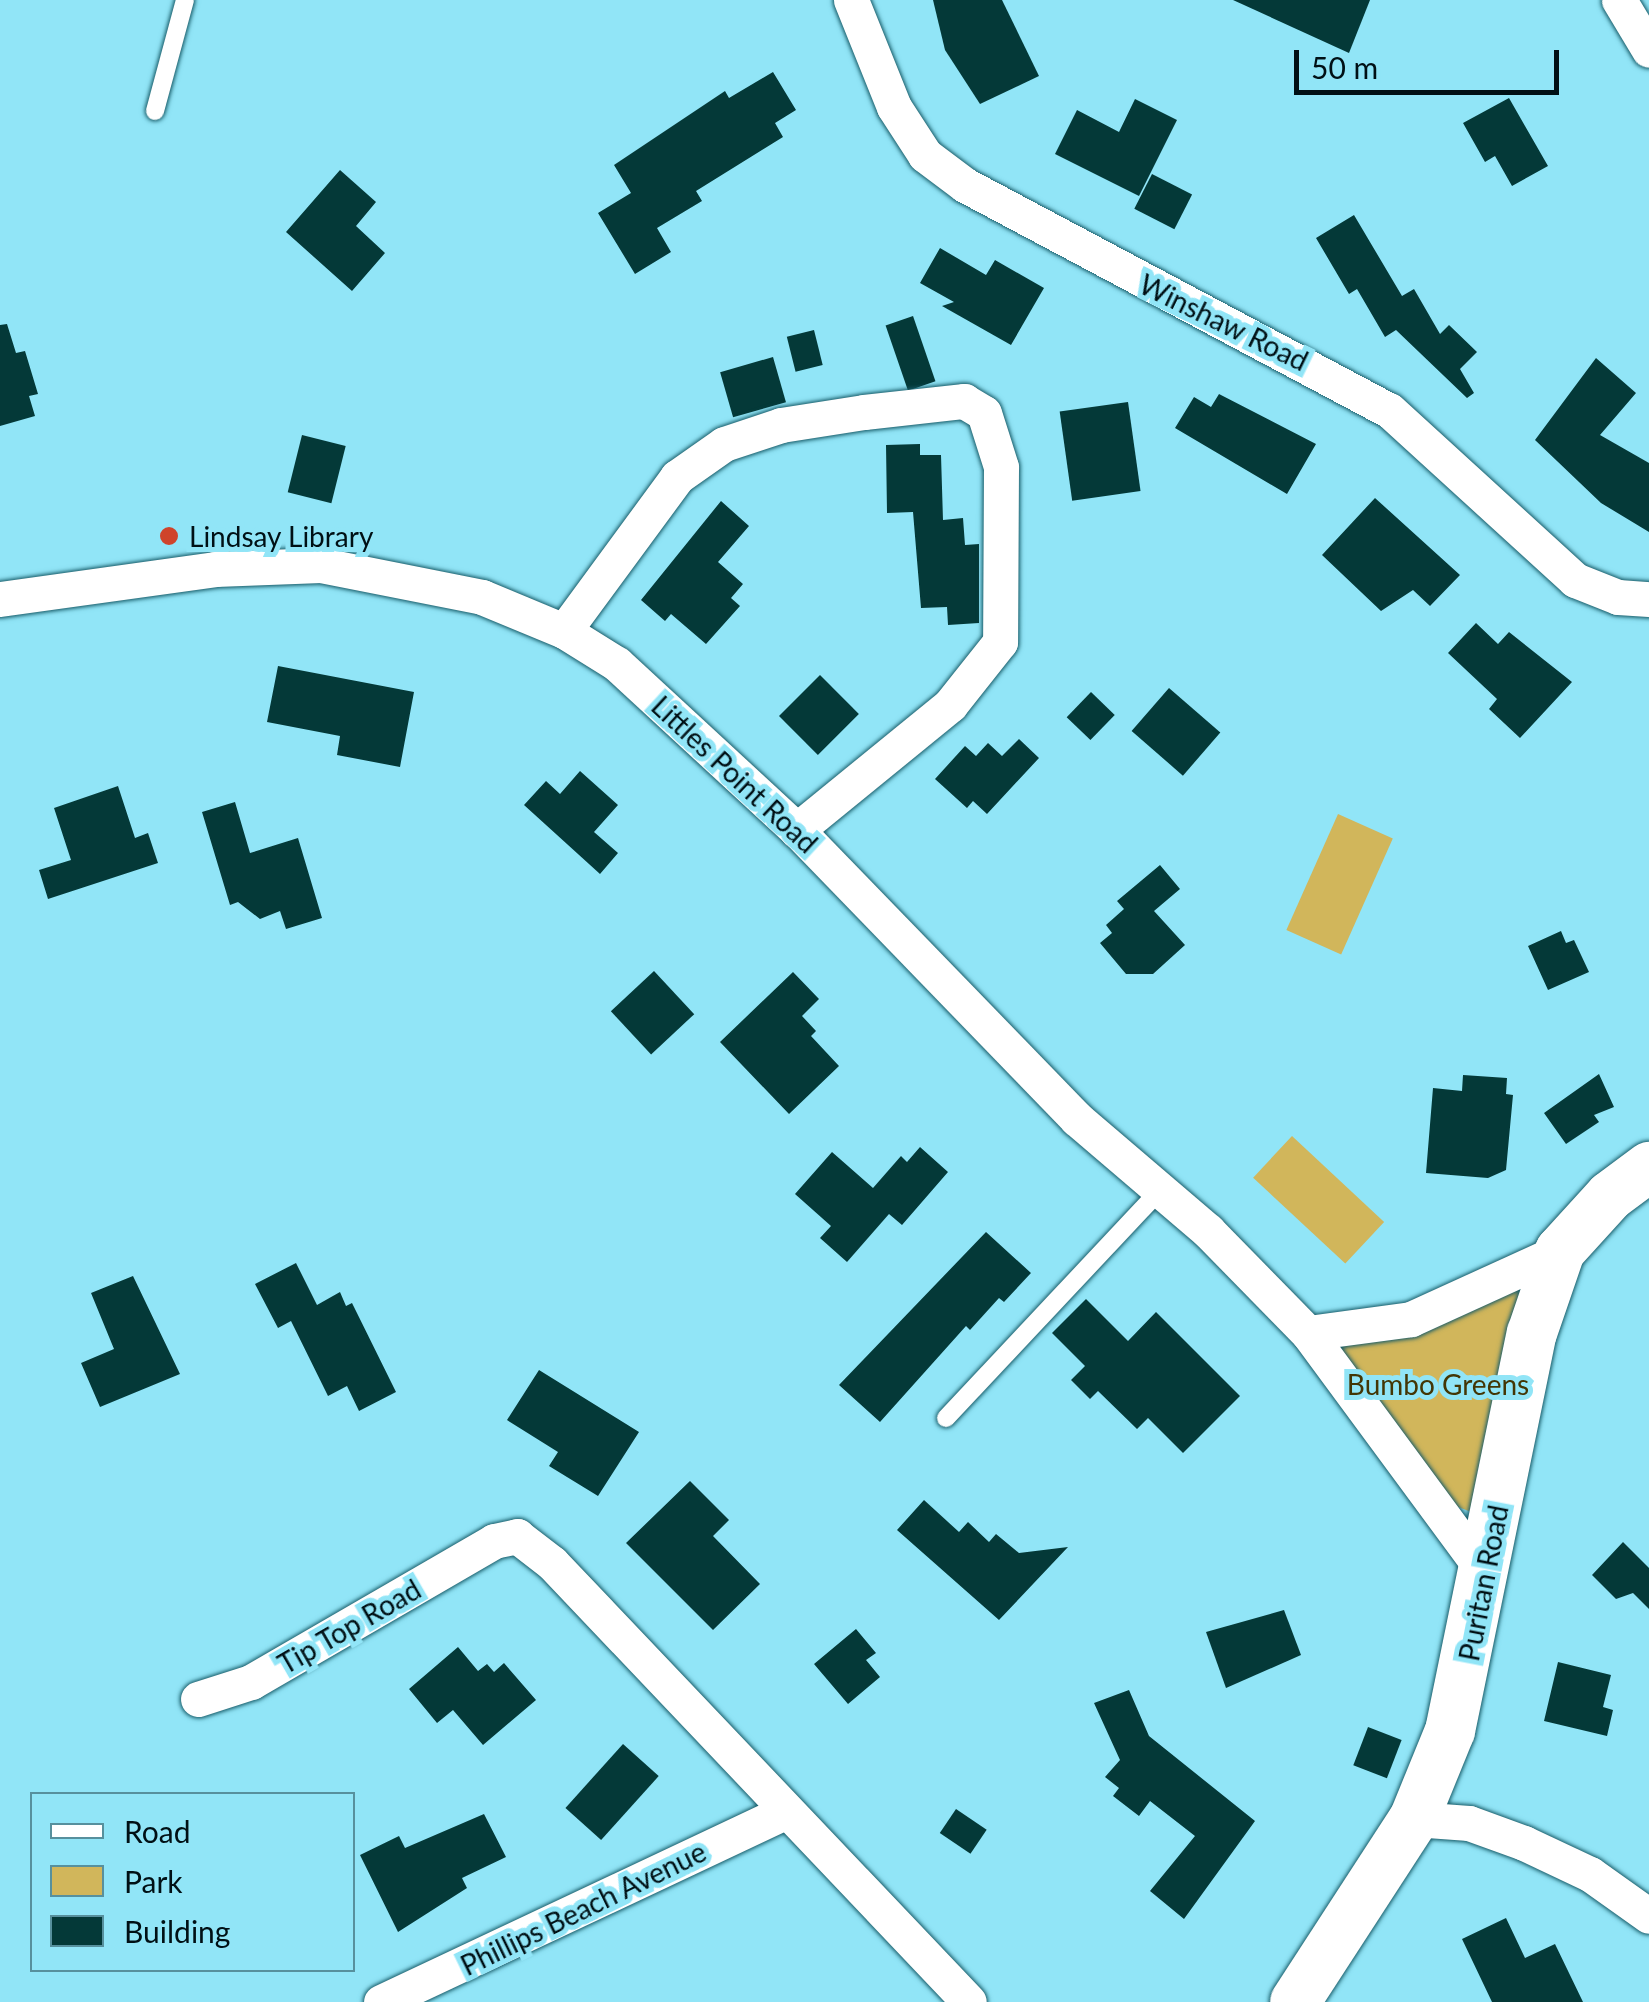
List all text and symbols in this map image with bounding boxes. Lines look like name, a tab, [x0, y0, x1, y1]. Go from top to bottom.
scale bar	[1299, 30, 1564, 92]
text: 50 m	[1311, 49, 1378, 85]
street label: Winshaw Road	[1134, 267, 1314, 377]
place label: Lindsay Library	[189, 519, 374, 553]
marker: Lindsay Library	[158, 525, 180, 547]
street label: Littles Point Road	[645, 689, 825, 859]
park label: Bumbo Greens	[1347, 1367, 1529, 1401]
street label: Puritan Road	[1451, 1502, 1515, 1664]
street label: Tip Top Road	[271, 1571, 427, 1681]
legend	[30, 1792, 355, 1972]
text: Road	[124, 1813, 191, 1849]
street label: Phillips Beach Avenue	[455, 1834, 711, 1982]
text: Park	[124, 1863, 183, 1899]
text: Building	[124, 1913, 230, 1949]

